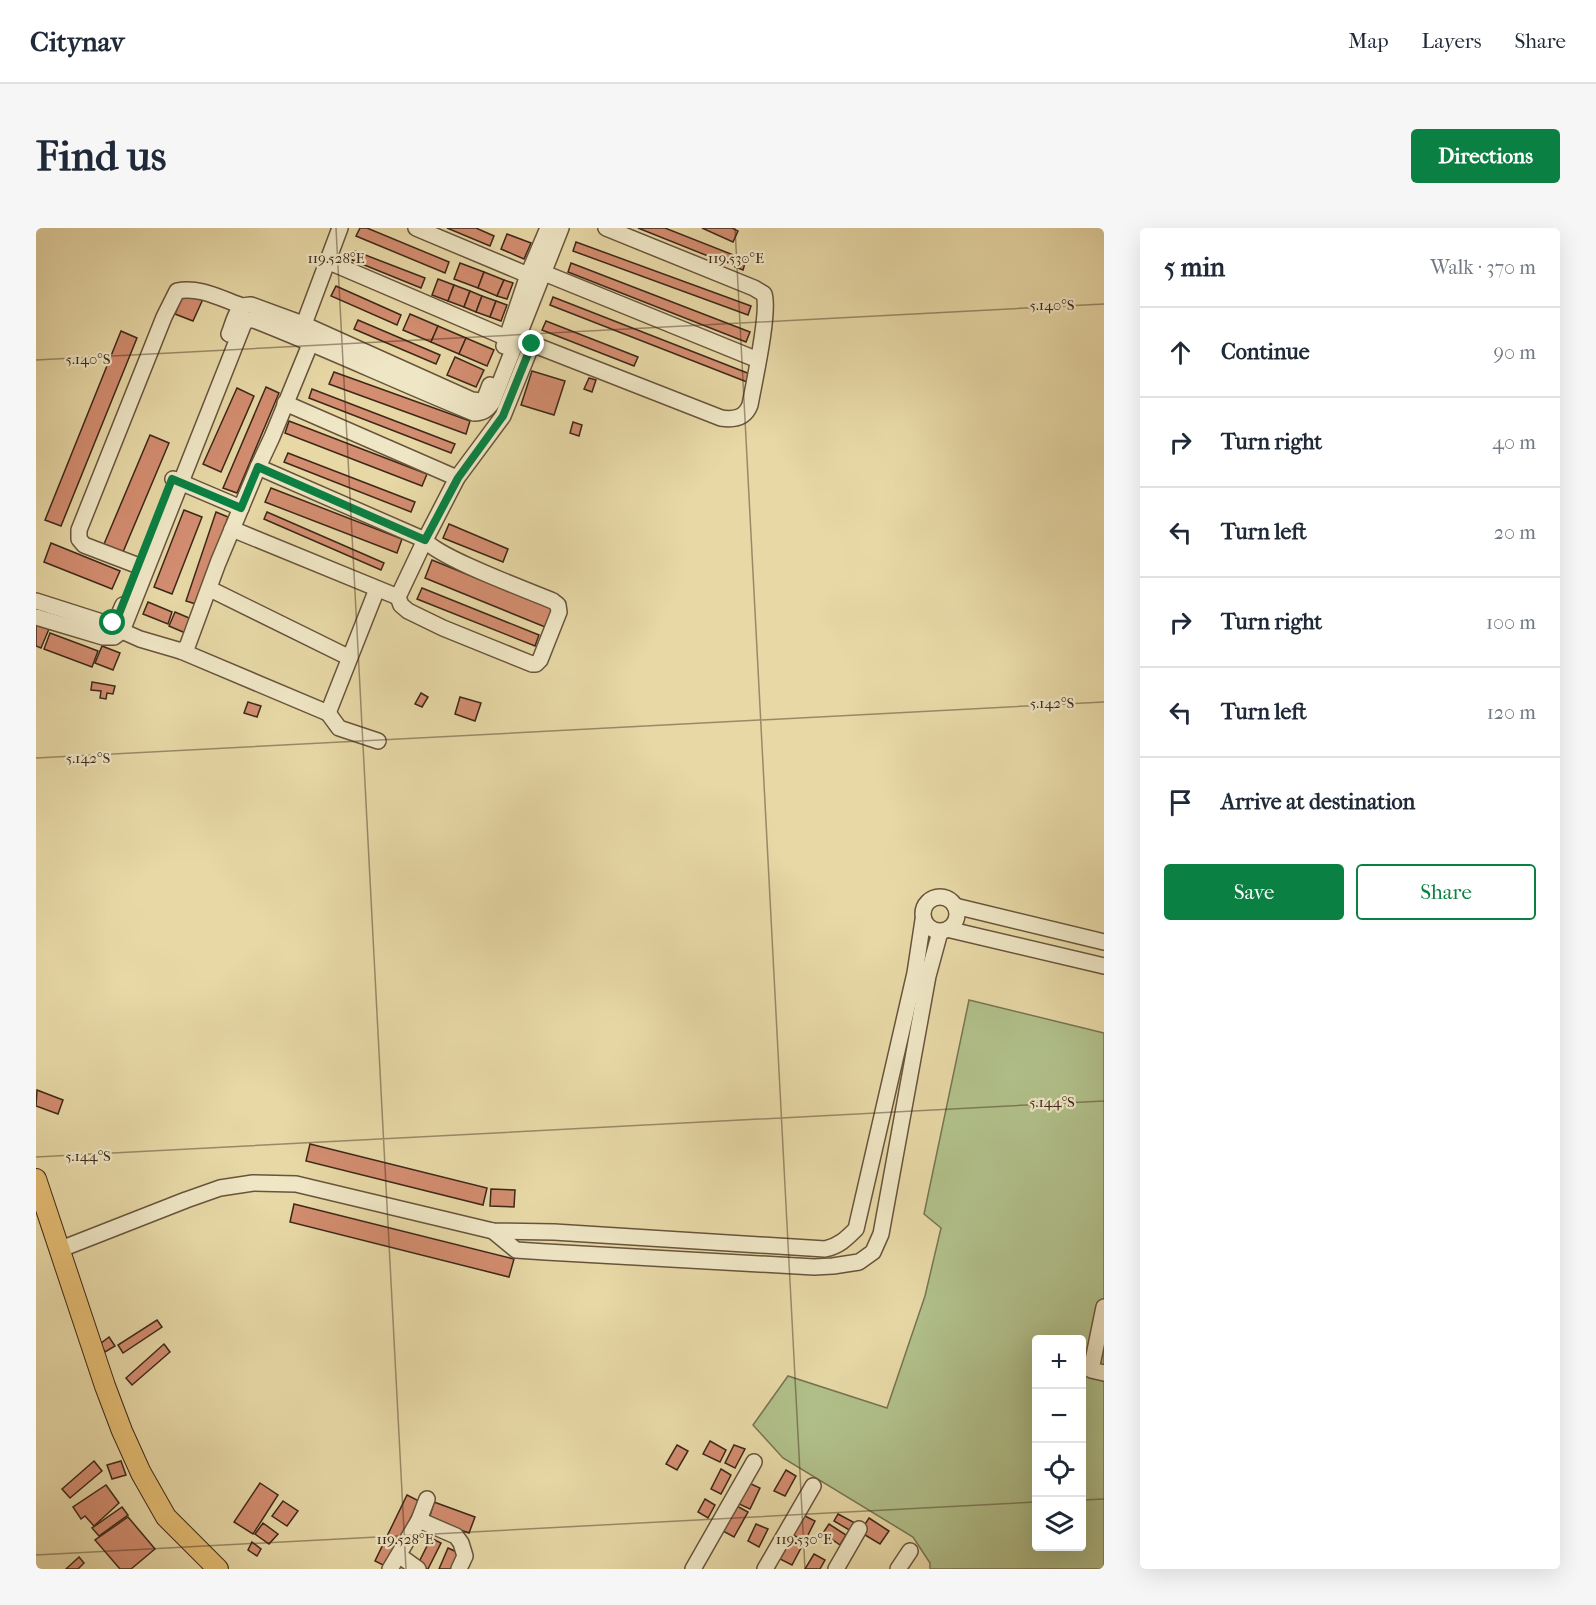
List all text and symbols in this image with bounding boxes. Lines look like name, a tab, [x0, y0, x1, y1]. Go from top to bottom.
text: Citynav	[30, 25, 124, 58]
text: Map	[1348, 29, 1389, 53]
text: Layers	[1422, 29, 1481, 53]
text: Share	[1514, 29, 1566, 53]
button: Directions	[1411, 129, 1560, 183]
text: Find us	[36, 132, 166, 181]
text: 119.528°E	[307, 249, 365, 267]
text: 119.530°E	[708, 249, 764, 267]
text: 5 min	[1164, 252, 1225, 283]
text: Walk · 370 m	[1430, 256, 1536, 279]
text: 5.140°S	[1029, 296, 1075, 314]
route end	[518, 330, 544, 356]
icon: ahead	[1164, 336, 1197, 369]
text: Continue	[1221, 339, 1310, 365]
text: 90 m	[1494, 341, 1536, 364]
text: 5.140°S	[65, 350, 111, 368]
icon: right	[1164, 426, 1197, 459]
text: Turn right	[1221, 429, 1322, 455]
text: 40 m	[1492, 431, 1536, 454]
icon: left	[1164, 516, 1197, 549]
text: Turn left	[1221, 519, 1307, 545]
text: 20 m	[1494, 521, 1536, 544]
icon: right	[1164, 606, 1197, 639]
route start	[99, 609, 125, 635]
text: Turn right	[1221, 609, 1322, 635]
text: 100 m	[1486, 611, 1536, 634]
text: 5.142°S	[1030, 694, 1075, 712]
icon: left	[1164, 696, 1197, 729]
text: Turn left	[1221, 699, 1307, 725]
text: 120 m	[1487, 701, 1536, 724]
text: 5.142°S	[66, 749, 111, 767]
icon: arrive	[1164, 786, 1197, 819]
text: Arrive at destination	[1221, 789, 1415, 815]
button: Save	[1164, 864, 1344, 920]
button: Share	[1356, 864, 1536, 920]
text: 5.144°S	[1029, 1093, 1075, 1111]
text: 5.144°S	[65, 1147, 111, 1165]
map controls	[1032, 1335, 1086, 1551]
button: +	[1032, 1335, 1086, 1389]
button: −	[1032, 1389, 1086, 1443]
button: locate	[1032, 1443, 1086, 1497]
button: layers	[1032, 1497, 1086, 1551]
text: 119.528°E	[376, 1530, 434, 1548]
text: 119.530°E	[776, 1530, 832, 1548]

